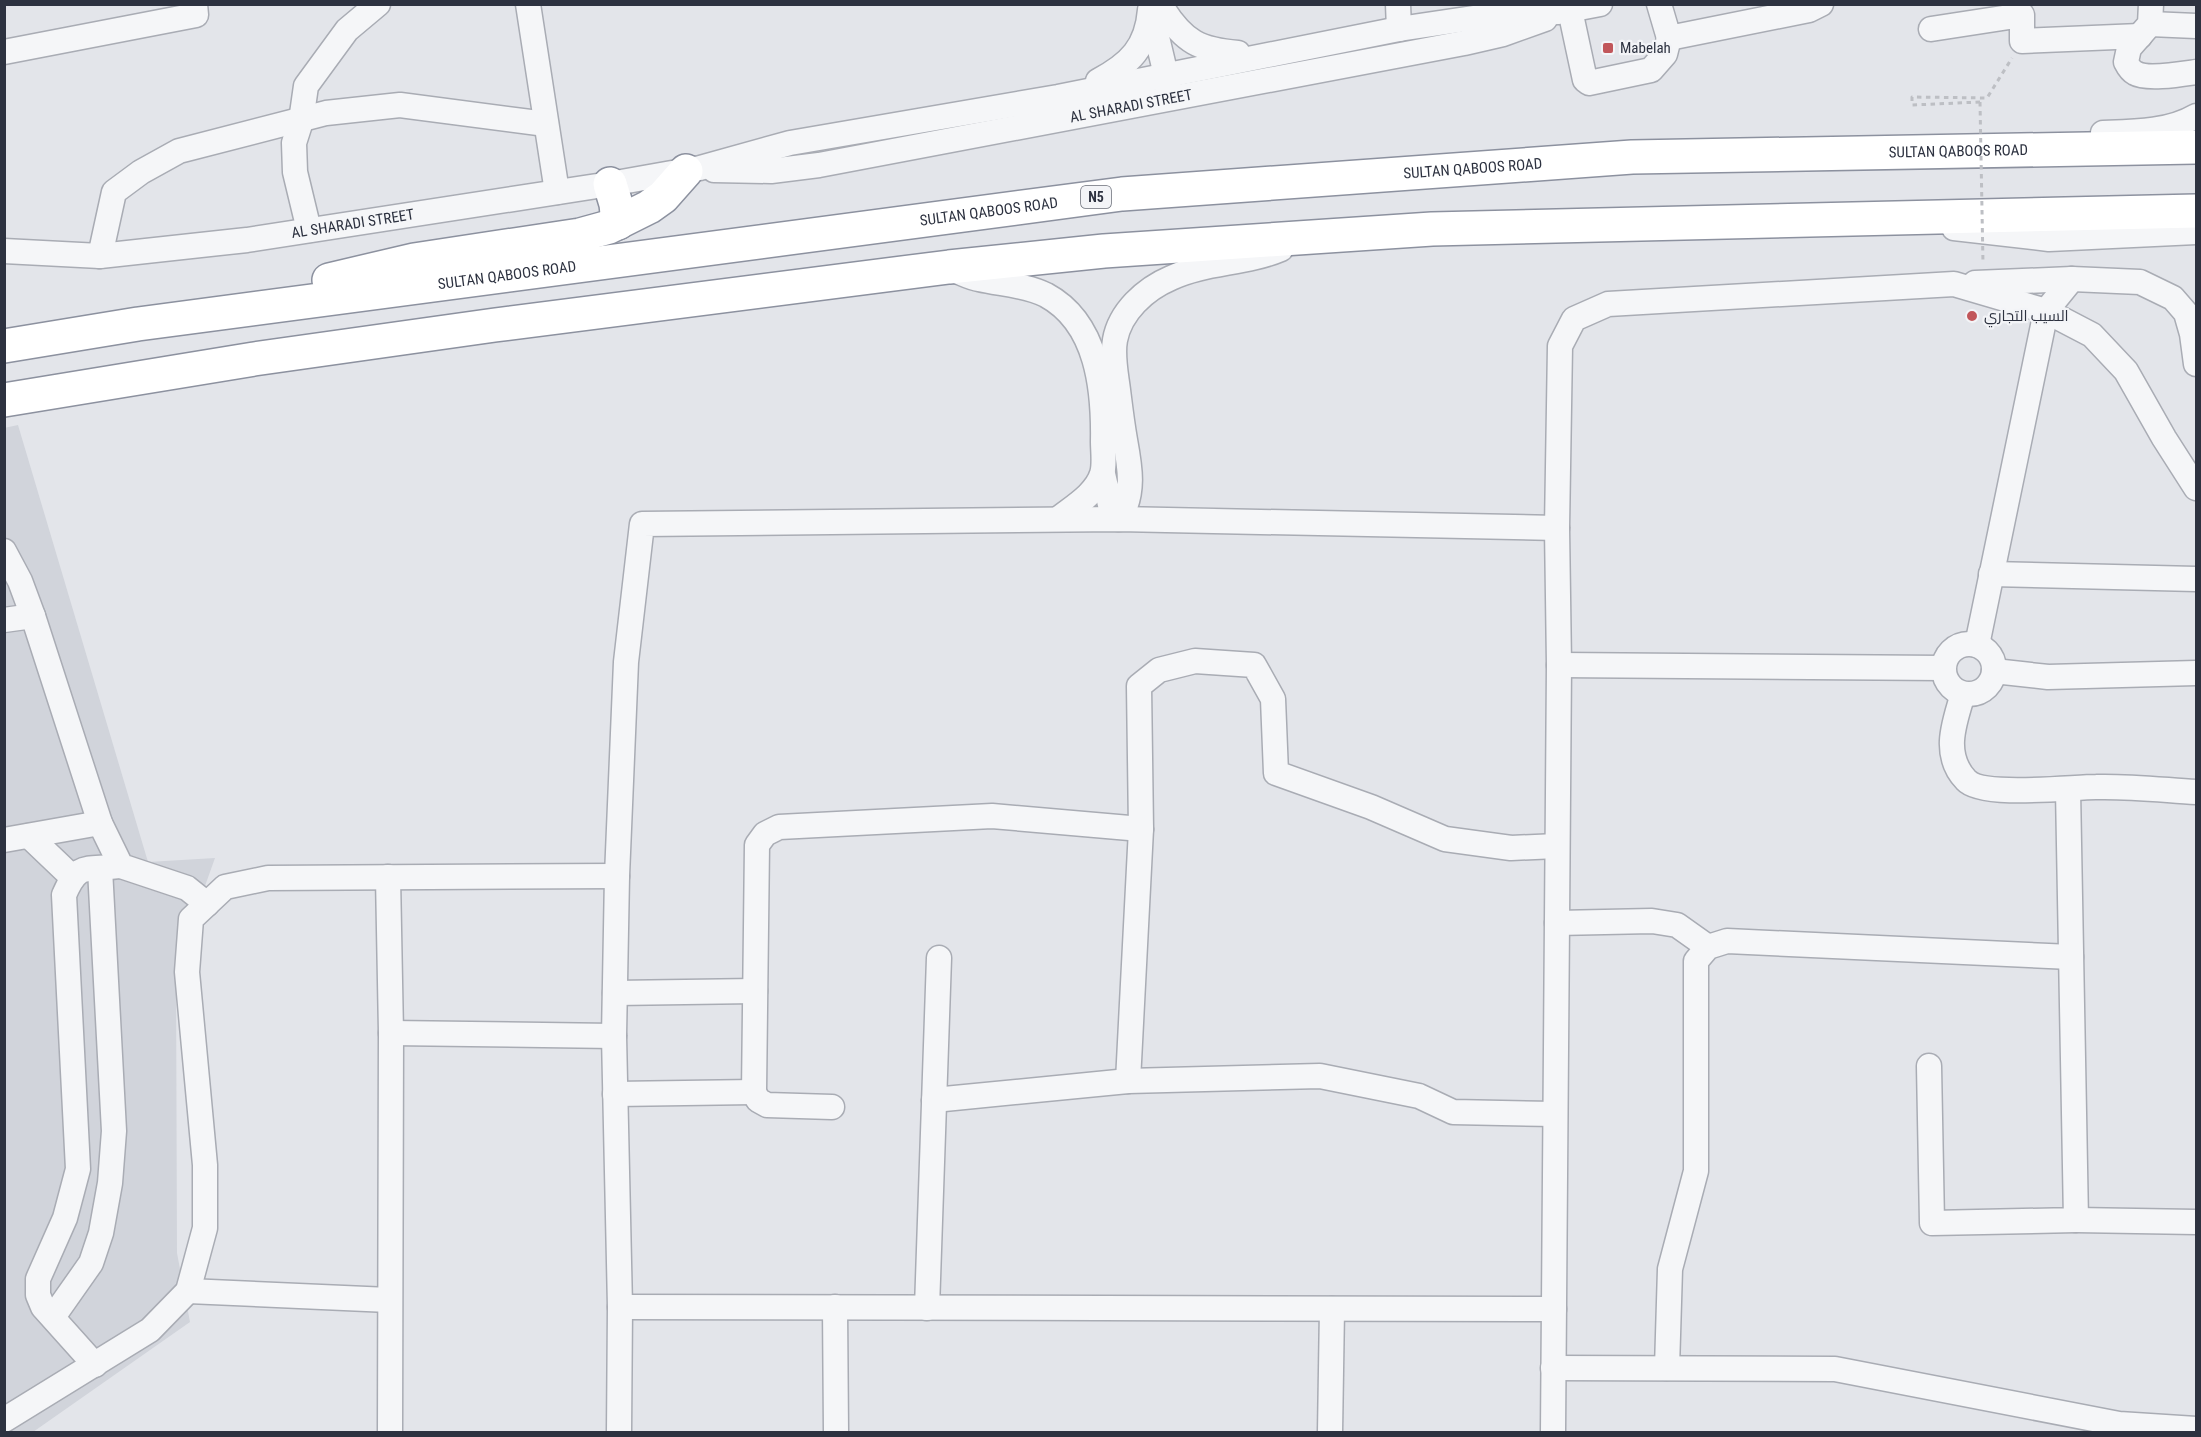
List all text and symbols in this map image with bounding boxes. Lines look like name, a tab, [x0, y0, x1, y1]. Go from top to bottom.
place label: Mabelah	[1620, 39, 1671, 57]
marker: Mabelah	[1601, 41, 1615, 55]
street label: AL SHARADI STREET	[1069, 86, 1194, 126]
street label: SULTAN QABOOS ROAD	[1888, 141, 2028, 161]
street label: SULTAN QABOOS ROAD	[1403, 155, 1543, 183]
road number: N5	[1081, 186, 1111, 208]
street label: SULTAN QABOOS ROAD	[919, 194, 1059, 230]
street label: AL SHARADI STREET	[290, 205, 416, 242]
street label: SULTAN QABOOS ROAD	[437, 257, 577, 293]
place label: السيب التجاري	[1984, 307, 2069, 328]
marker: السيب التجاري	[1965, 309, 1979, 323]

